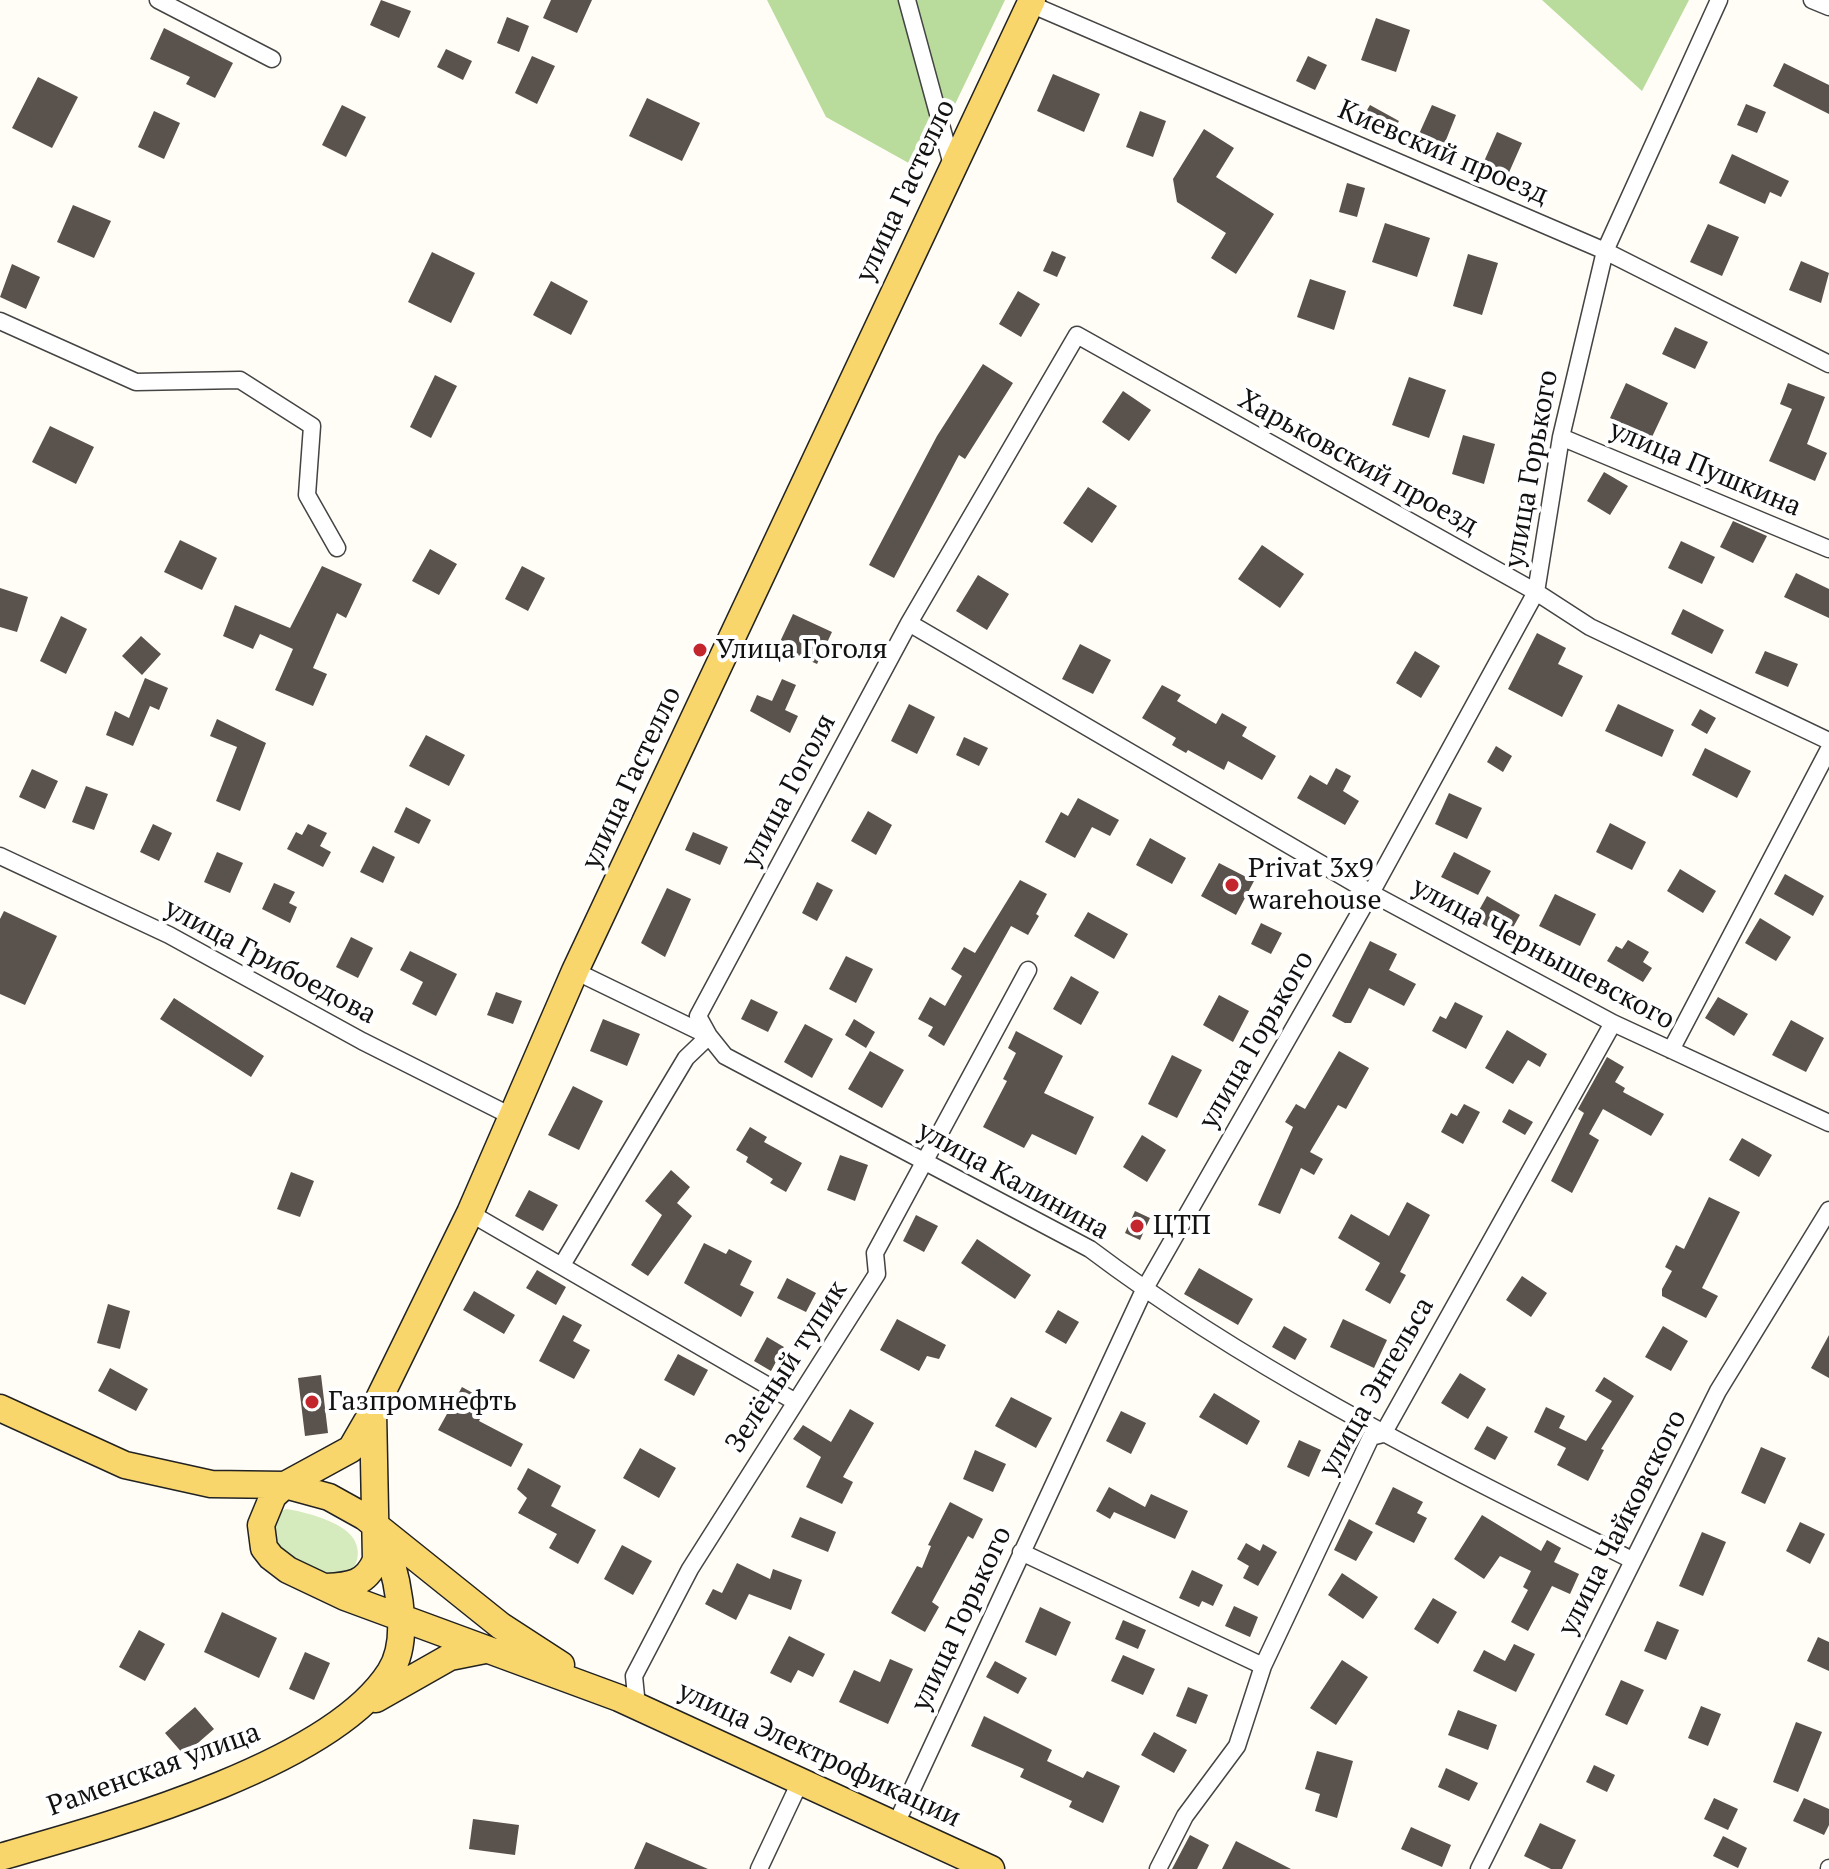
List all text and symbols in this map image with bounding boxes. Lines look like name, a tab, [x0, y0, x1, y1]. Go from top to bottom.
street label: улица Гастелло	[849, 94, 963, 288]
street label: Киевский проезд	[1333, 94, 1553, 212]
street label: улица Горького	[1498, 368, 1566, 570]
street label: Харьковский проезд	[1232, 383, 1484, 543]
street label: улица Пушкина	[1604, 413, 1806, 525]
place label: Улица Гоголя	[716, 633, 887, 667]
marker: Улица Гоголя	[691, 641, 709, 659]
street label: улица Гастелло	[575, 681, 689, 875]
street label: улица Гоголя	[734, 708, 844, 874]
place label: Privat 3x9 warehouse	[1248, 852, 1382, 918]
street label: улица Чернышевского	[1406, 870, 1680, 1038]
marker: Privat 3x9 warehouse	[1223, 876, 1241, 894]
street label: улица Грибоедова	[158, 892, 382, 1032]
street label: улица Горького	[1192, 945, 1322, 1135]
street label: улица Калинина	[911, 1114, 1115, 1248]
place label: ЦТП	[1153, 1209, 1211, 1243]
marker: ЦТП	[1128, 1217, 1146, 1235]
street label: Зелёный тупик	[719, 1275, 855, 1459]
street label: улица Энгельса	[1312, 1292, 1442, 1482]
place label: Газпромнефть	[328, 1385, 517, 1419]
marker: Газпромнефть	[303, 1393, 321, 1411]
street label: улица Чайковского	[1552, 1404, 1694, 1642]
street label: улица Горького	[904, 1521, 1020, 1717]
street label: улица Электрофикации	[672, 1675, 966, 1835]
street label: Раменская улица	[43, 1716, 265, 1824]

